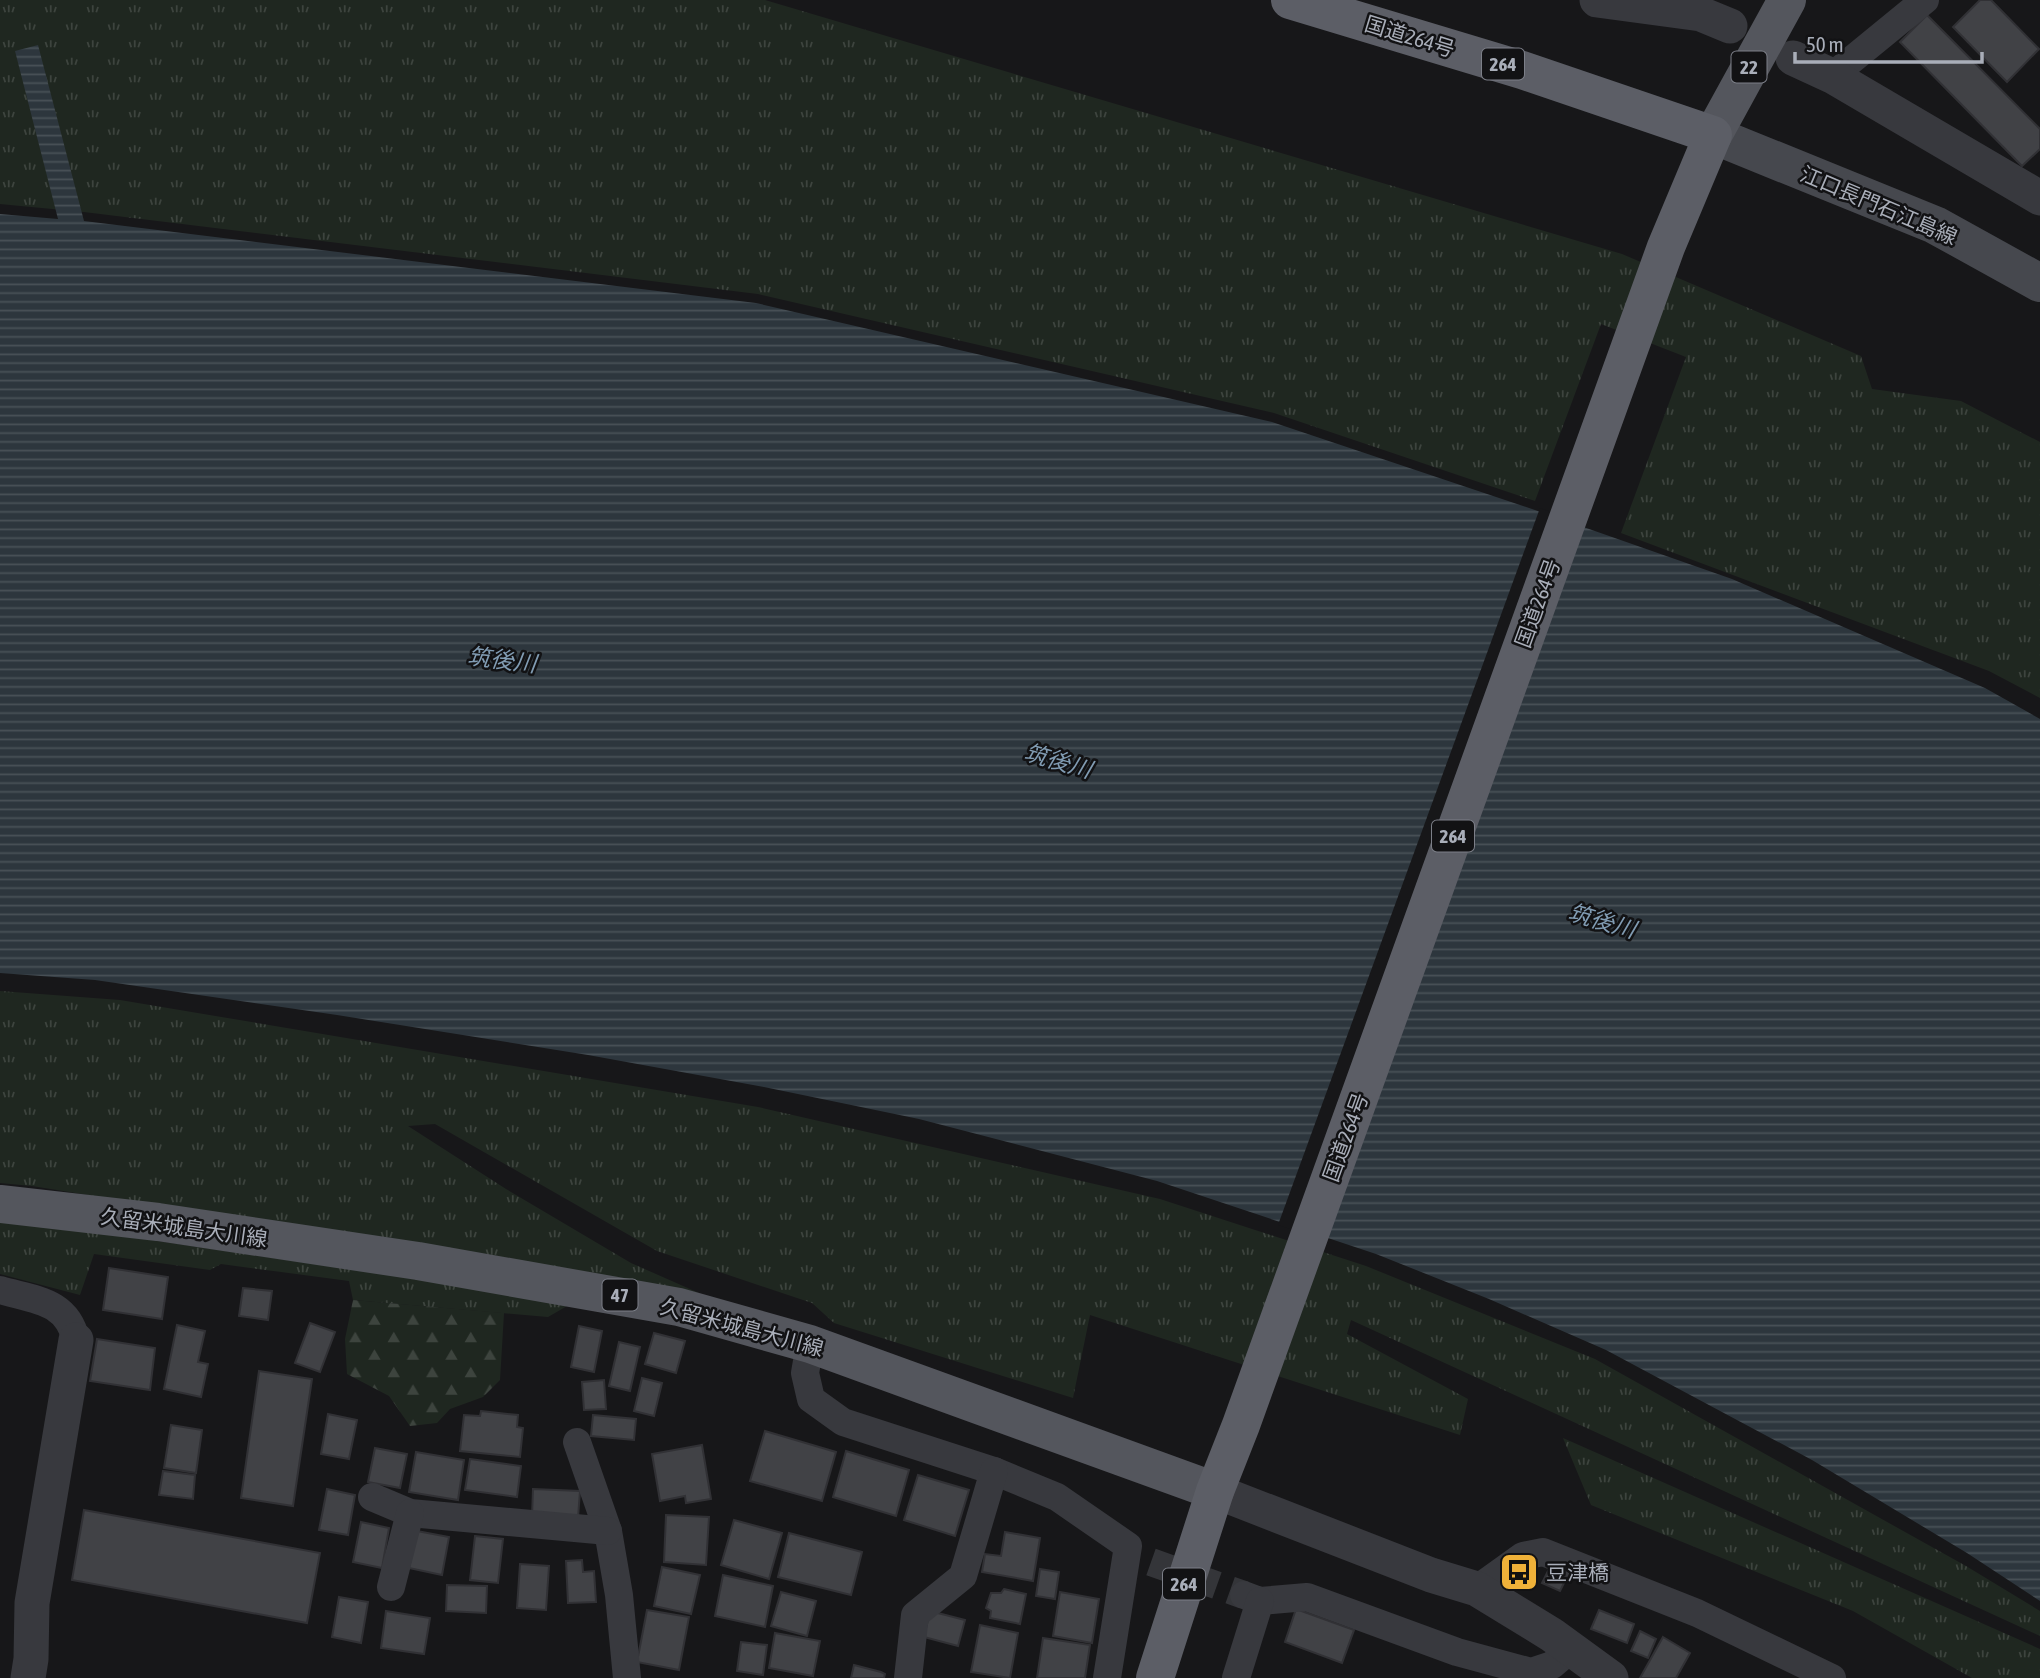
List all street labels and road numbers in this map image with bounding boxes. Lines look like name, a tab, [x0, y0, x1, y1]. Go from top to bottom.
street label: 国道264号	[1362, 11, 1458, 61]
road number: 264	[1482, 48, 1524, 80]
road number: 22	[1732, 52, 1766, 82]
street label: 江口長門石江島線	[1797, 161, 1961, 249]
street label: 国道264号	[1510, 555, 1564, 651]
road number: 264	[1432, 820, 1474, 852]
street label: 国道264号	[1318, 1089, 1372, 1185]
street label: 久留米城島大川線	[99, 1203, 269, 1251]
road number: 47	[602, 1280, 638, 1310]
street label: 久留米城島大川線	[658, 1294, 826, 1360]
road number: 264	[1163, 1568, 1205, 1600]

